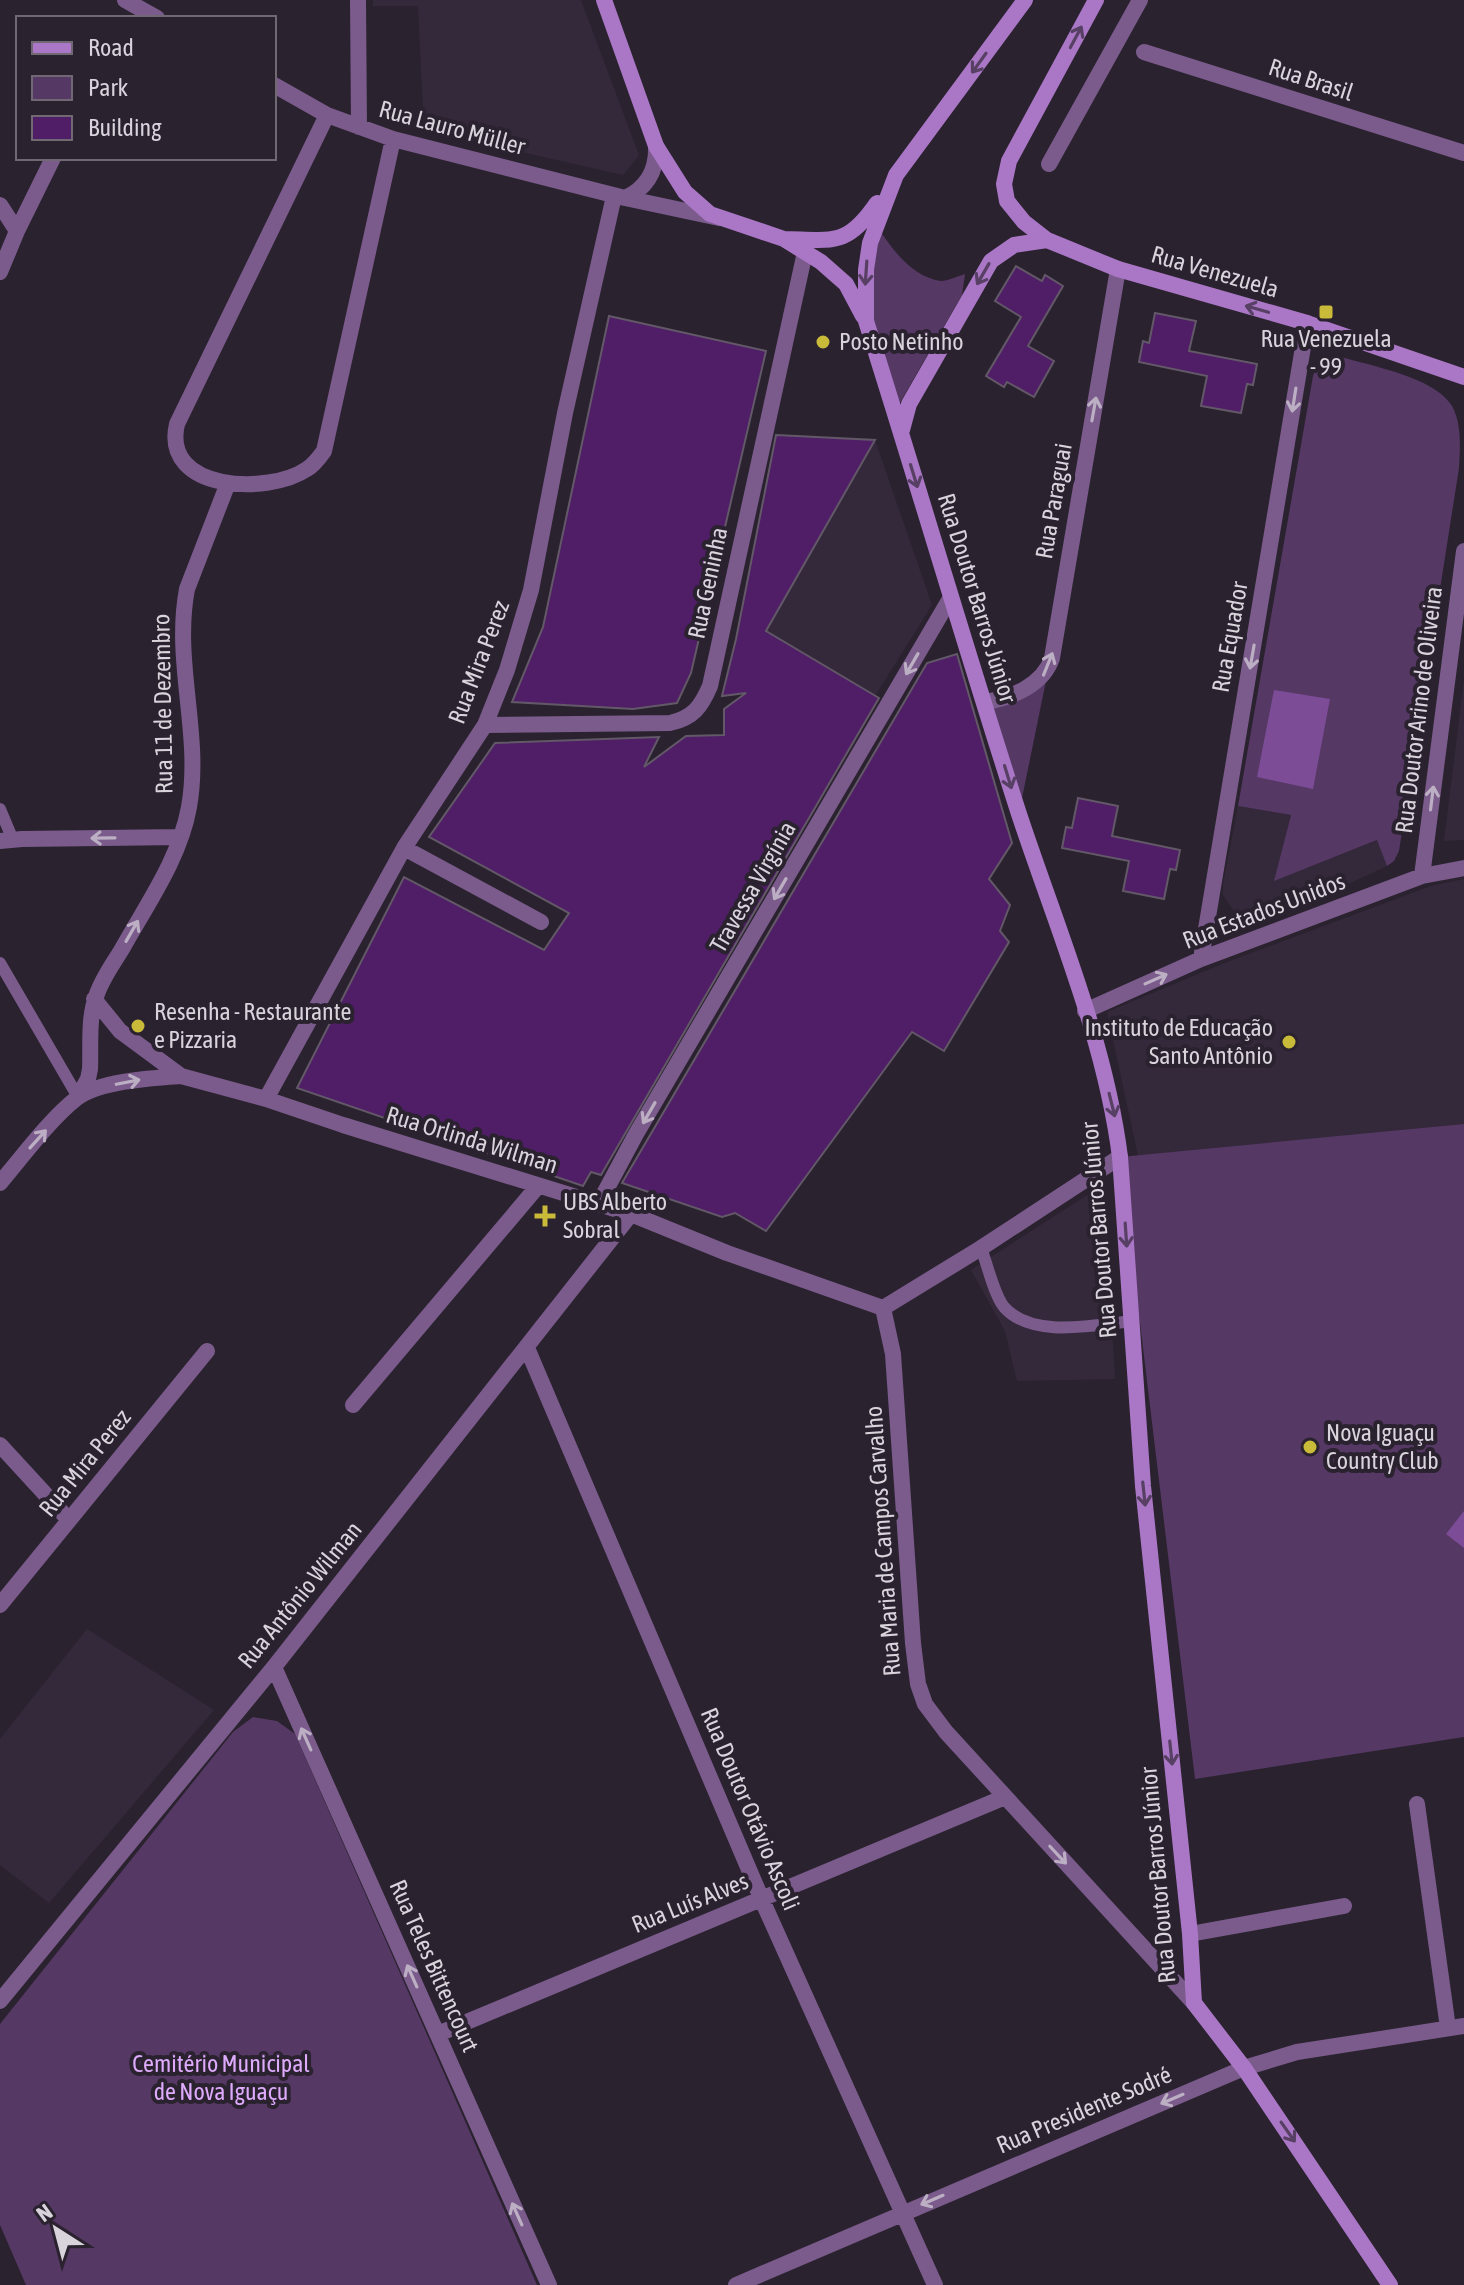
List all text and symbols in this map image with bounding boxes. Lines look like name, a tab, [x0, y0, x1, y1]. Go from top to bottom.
legend	[16, 16, 276, 160]
one-way arrow	[1069, 25, 1085, 49]
text: Road	[88, 34, 134, 61]
one-way arrow	[971, 52, 988, 73]
street label: Rua Brasil	[1265, 53, 1358, 106]
text: Park	[88, 74, 129, 101]
street label: Rua Lauro Müller	[376, 95, 529, 160]
text: Building	[88, 114, 162, 141]
street label: Rua Venezuela	[1148, 240, 1282, 303]
one-way arrow	[858, 260, 873, 286]
one-way arrow	[975, 262, 991, 285]
one-way arrow	[1244, 301, 1270, 316]
marker: Rua Venezuela - 99	[1317, 303, 1335, 321]
place label: Rua Venezuela - 99	[1260, 325, 1392, 380]
place label: Posto Netinho	[839, 328, 964, 355]
marker: Posto Netinho	[814, 333, 832, 351]
one-way arrow	[1286, 387, 1301, 413]
one-way arrow	[1087, 396, 1102, 422]
street label: Rua Paraguai	[1030, 441, 1077, 561]
one-way arrow	[908, 463, 923, 488]
street label: Rua Doutor Barros Júnior	[933, 490, 1022, 707]
street label: Rua Geninha	[683, 525, 732, 641]
street label: Rua Equador	[1206, 578, 1253, 694]
street label: Rua Doutor Arino de Oliveira	[1390, 585, 1447, 835]
street label: Rua Mira Perez	[443, 596, 515, 727]
street label: Rua 11 de Dezembro	[147, 614, 178, 794]
one-way arrow	[1243, 644, 1258, 669]
one-way arrow	[904, 652, 920, 675]
one-way arrow	[1042, 652, 1056, 677]
one-way arrow	[1001, 763, 1016, 789]
one-way arrow	[1424, 785, 1439, 812]
street label: Travessa Virgínia	[704, 817, 801, 957]
one-way arrow	[90, 830, 117, 845]
street label: Rua Estados Unidos	[1179, 867, 1349, 954]
one-way arrow	[772, 876, 787, 900]
one-way arrow	[124, 920, 140, 943]
one-way arrow	[1144, 971, 1168, 986]
place label: Resenha - Restaurante e Pizzaria	[154, 998, 351, 1053]
place label: Instituto de Educação Santo Antônio	[1084, 1014, 1273, 1069]
marker: Resenha - Restaurante e Pizzaria	[129, 1017, 147, 1035]
marker: Instituto de Educação Santo Antônio	[1280, 1033, 1298, 1051]
one-way arrow	[115, 1074, 140, 1089]
one-way arrow	[1105, 1091, 1120, 1117]
street label: Rua Orlinda Wilman	[383, 1101, 561, 1178]
one-way arrow	[641, 1101, 657, 1124]
street label: Rua Doutor Barros Júnior	[1076, 1120, 1121, 1339]
one-way arrow	[29, 1130, 47, 1150]
place label: UBS Alberto Sobral	[563, 1188, 667, 1243]
marker: UBS Alberto Sobral	[534, 1205, 556, 1227]
one-way arrow	[1119, 1221, 1134, 1248]
street label: Rua Mira Perez	[33, 1404, 136, 1522]
street label: Rua Maria de Campos Carvalho	[860, 1405, 905, 1677]
place label: Nova Iguaçu Country Club	[1326, 1419, 1439, 1474]
marker: Nova Iguaçu Country Club	[1301, 1438, 1319, 1456]
one-way arrow	[1137, 1480, 1152, 1507]
street label: Rua Antônio Wilman	[232, 1516, 367, 1673]
street label: Rua Doutor Otávio Ascoli	[696, 1704, 805, 1914]
one-way arrow	[298, 1727, 313, 1751]
one-way arrow	[1164, 1739, 1179, 1765]
street label: Rua Doutor Barros Júnior	[1135, 1765, 1180, 1984]
one-way arrow	[1049, 1845, 1068, 1865]
street label: Rua Luís Alves	[628, 1867, 752, 1938]
street label: Rua Teles Bittencourt	[384, 1876, 485, 2056]
one-way arrow	[404, 1964, 419, 1988]
park label: Cemitério Municipal de Nova Iguaçu	[132, 2050, 310, 2105]
street label: Rua Presidente Sodré	[992, 2061, 1175, 2159]
one-way arrow	[1160, 2092, 1185, 2107]
one-way arrow	[1280, 2121, 1296, 2143]
north arrow	[16, 2189, 96, 2269]
one-way arrow	[921, 2193, 945, 2208]
text: N	[31, 2198, 57, 2227]
one-way arrow	[509, 2202, 524, 2226]

